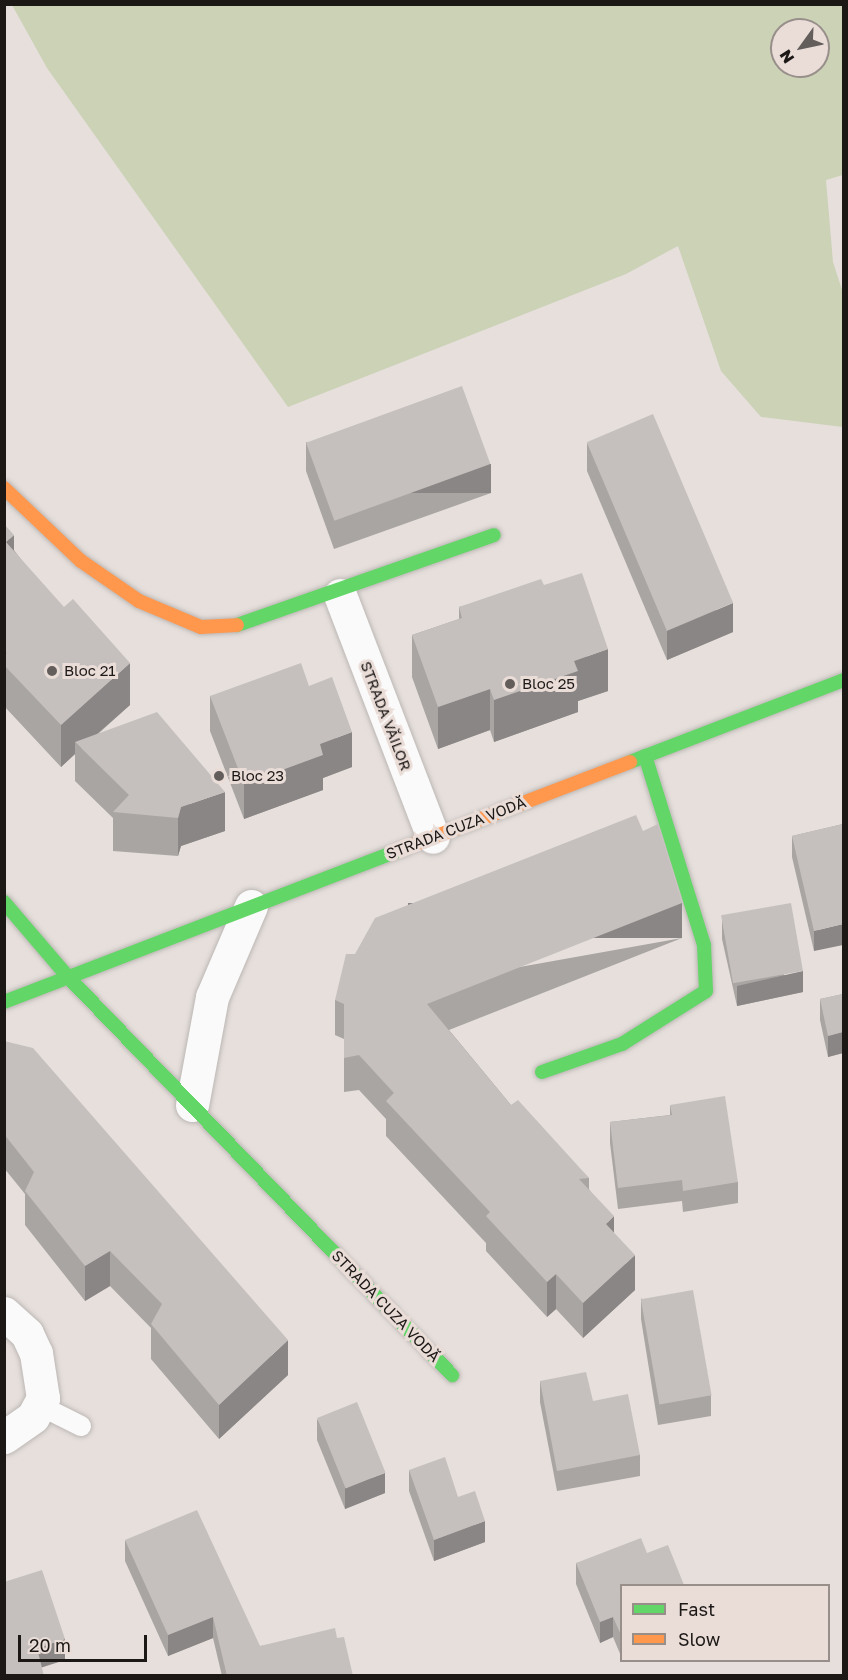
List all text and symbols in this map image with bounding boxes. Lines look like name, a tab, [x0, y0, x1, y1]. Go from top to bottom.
north arrow	[770, 18, 830, 78]
text: N	[775, 46, 798, 67]
street label: STRADA VĂILOR	[357, 659, 415, 773]
place label: Bloc 21	[64, 662, 116, 680]
marker: Bloc 21	[45, 664, 59, 678]
place label: Bloc 25	[522, 675, 575, 693]
marker: Bloc 25	[503, 677, 517, 691]
place label: Bloc 23	[231, 767, 284, 785]
marker: Bloc 23	[212, 769, 226, 783]
street label: STRADA CUZA VODĂ	[384, 793, 528, 863]
street label: STRADA CUZA VODĂ	[328, 1246, 444, 1366]
legend	[620, 1584, 830, 1662]
text: Fast	[678, 1598, 715, 1620]
scale bar	[21, 1623, 150, 1661]
text: Slow	[678, 1628, 720, 1650]
text: 20 m	[29, 1634, 71, 1656]

